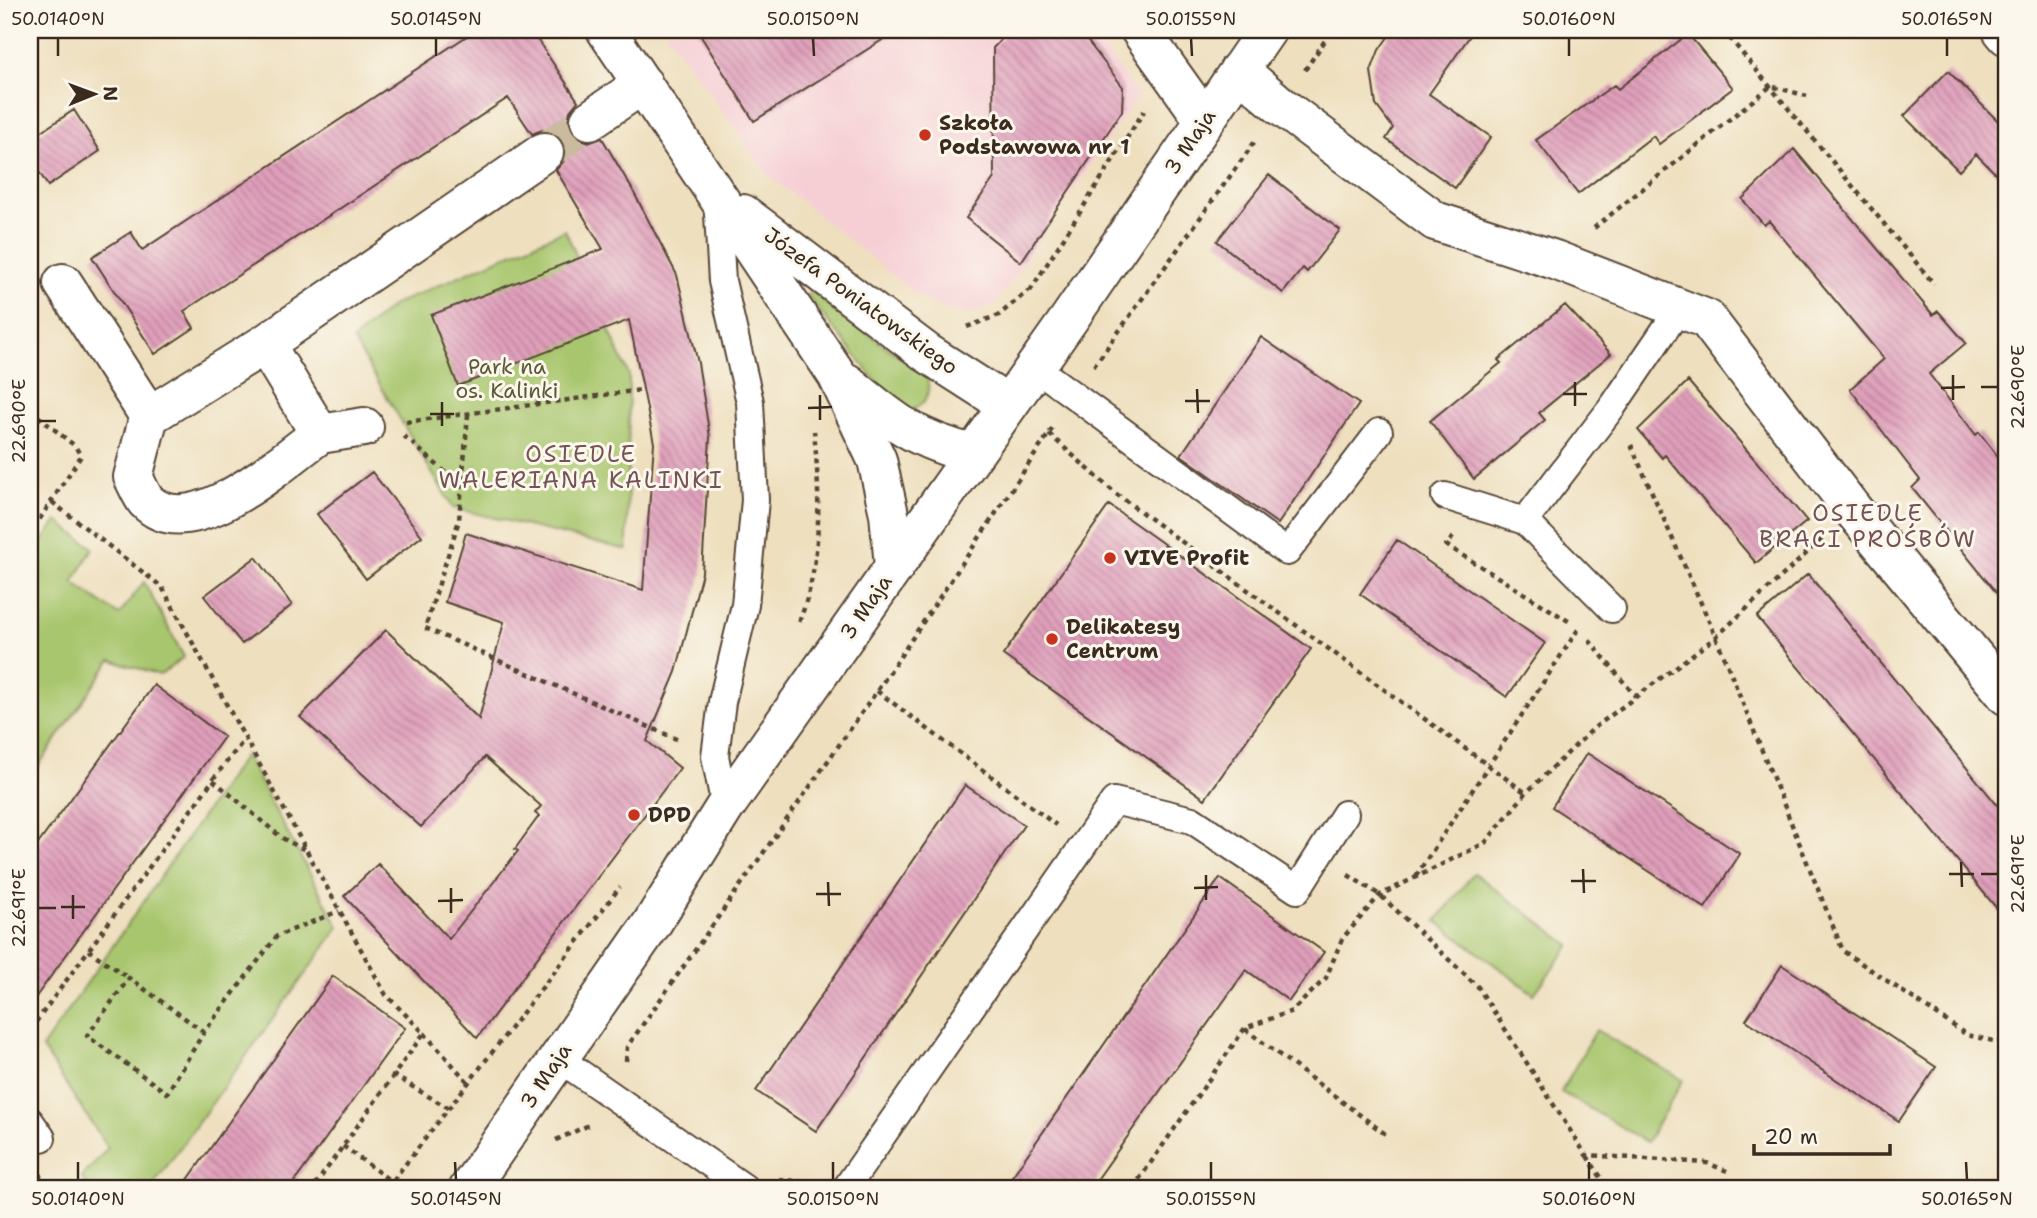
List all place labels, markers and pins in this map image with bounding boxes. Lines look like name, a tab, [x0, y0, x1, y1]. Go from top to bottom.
place label: Szkoła Podstawowa nr 1	[939, 109, 1130, 161]
marker: Szkoła Podstawowa nr 1	[917, 127, 933, 143]
place label: VIVE Profit	[1124, 544, 1249, 572]
marker: VIVE Profit	[1102, 550, 1118, 566]
place label: Delikatesy Centrum	[1066, 613, 1180, 665]
marker: Delikatesy Centrum	[1044, 631, 1060, 647]
place label: DPD	[648, 801, 691, 829]
marker: DPD	[626, 807, 642, 823]

